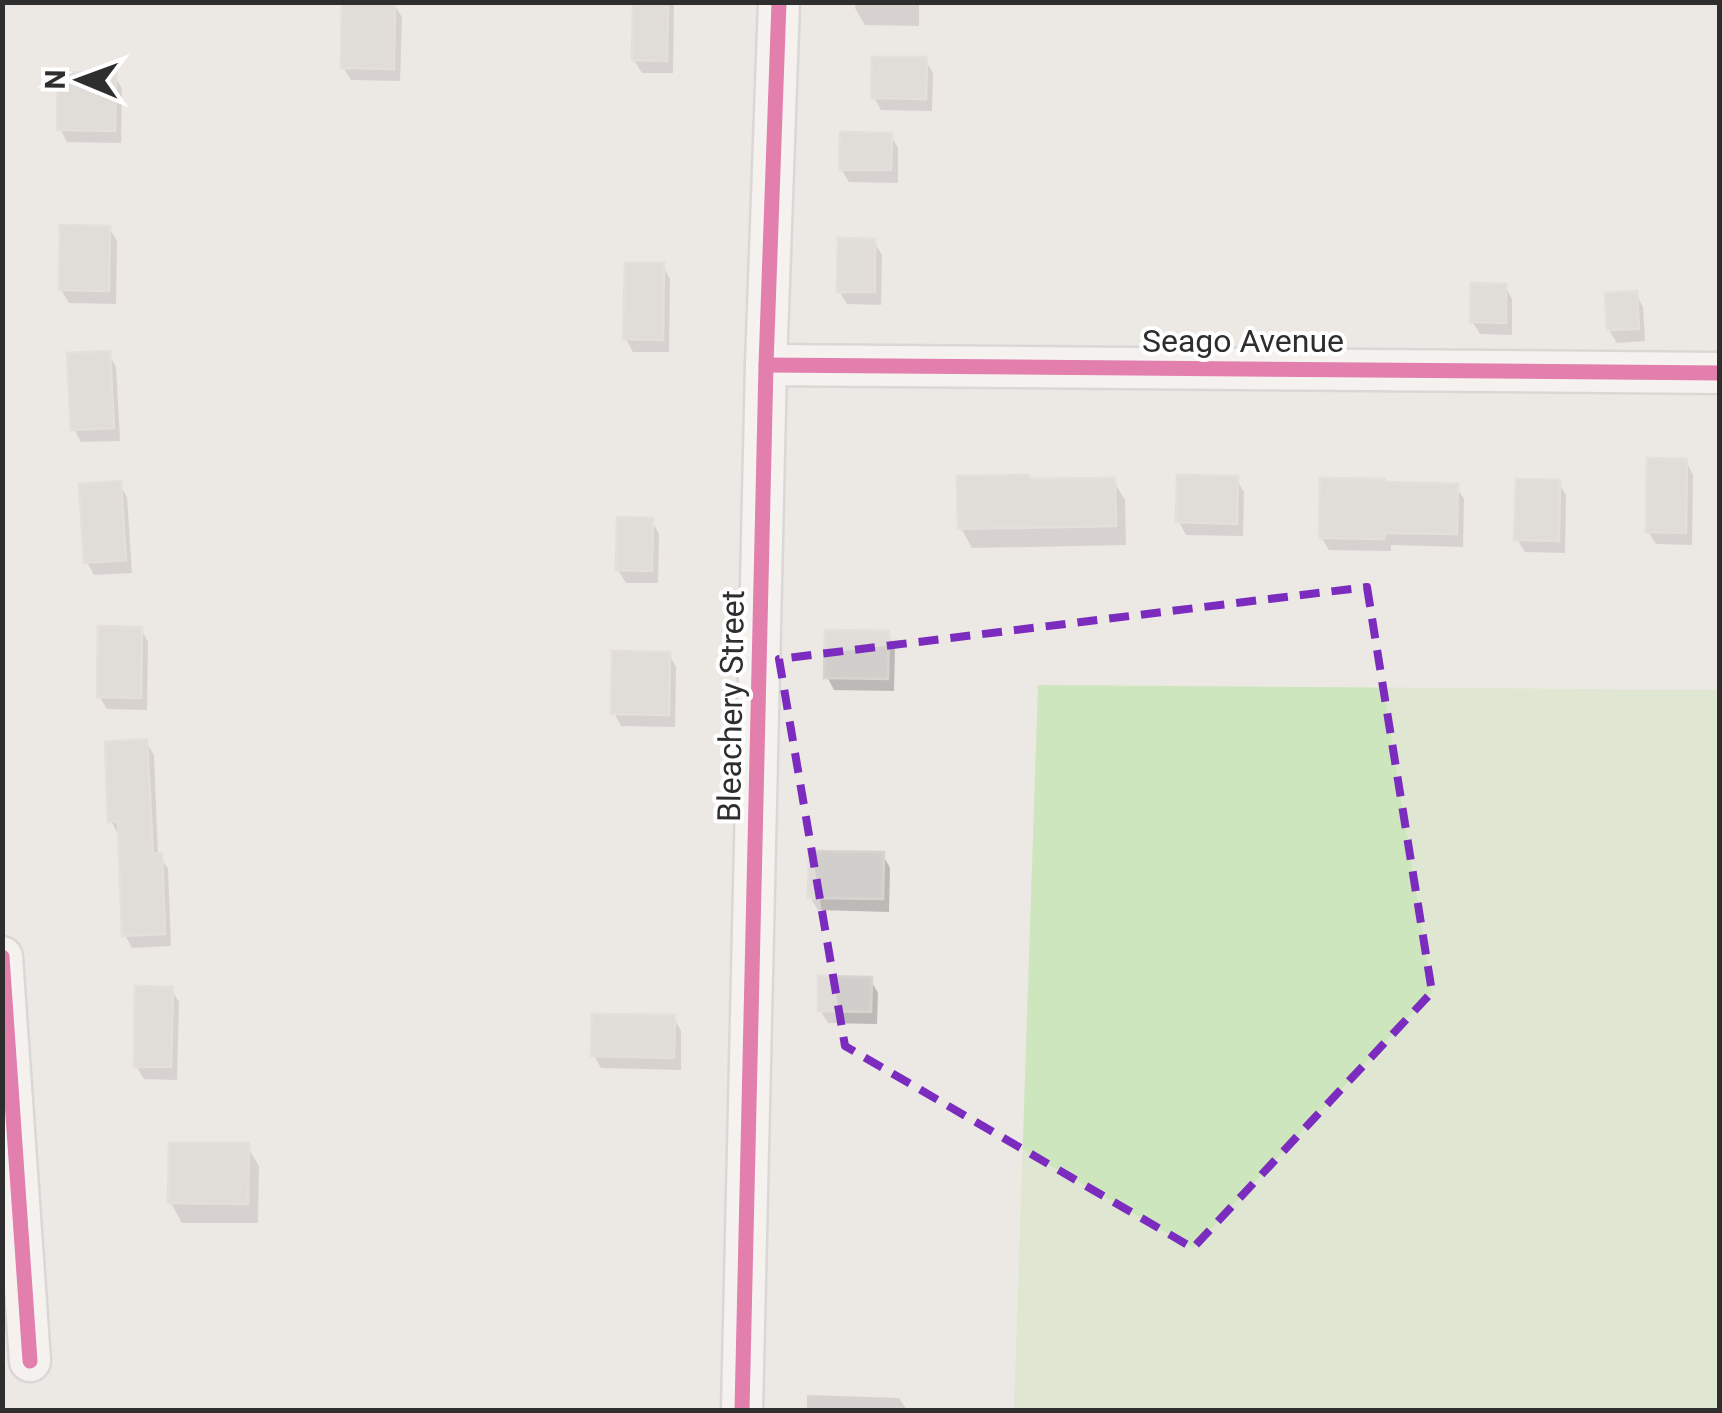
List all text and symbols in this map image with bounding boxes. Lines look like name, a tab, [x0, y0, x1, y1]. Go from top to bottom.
north arrow	[30, 30, 130, 130]
text: N	[39, 69, 72, 90]
street label: Seago Avenue	[1142, 322, 1344, 360]
street label: Bleachery Street	[710, 590, 752, 822]

